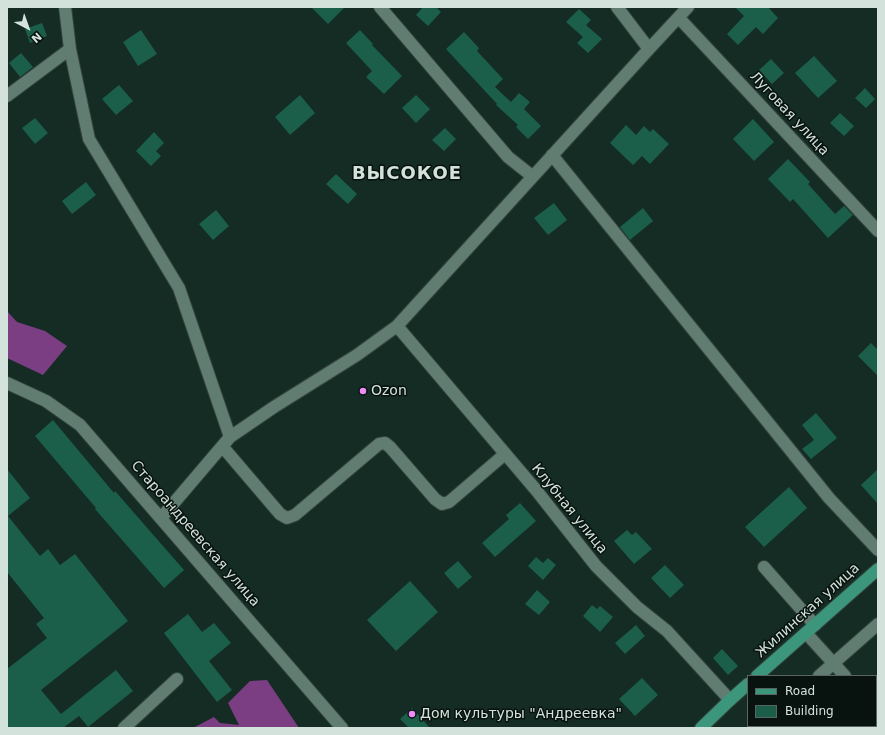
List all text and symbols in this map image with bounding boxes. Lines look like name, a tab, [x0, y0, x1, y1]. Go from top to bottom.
north arrow	[8, 8, 48, 48]
text: N	[28, 30, 44, 45]
street label: Луговая улица	[746, 68, 832, 160]
district label: ВЫСОКОЕ	[352, 163, 462, 185]
place label: Ozon	[371, 383, 407, 399]
marker: Ozon	[358, 386, 368, 396]
street label: Староандреевская улица	[127, 458, 263, 610]
street label: Клубная улица	[528, 461, 610, 557]
street label: Жилинская улица	[753, 560, 863, 662]
legend	[747, 675, 877, 727]
text: Road	[785, 684, 815, 698]
text: Building	[785, 704, 834, 718]
place label: Дом культуры "Андреевка"	[420, 706, 622, 722]
marker: Дом культуры "Андреевка"	[407, 709, 417, 719]

